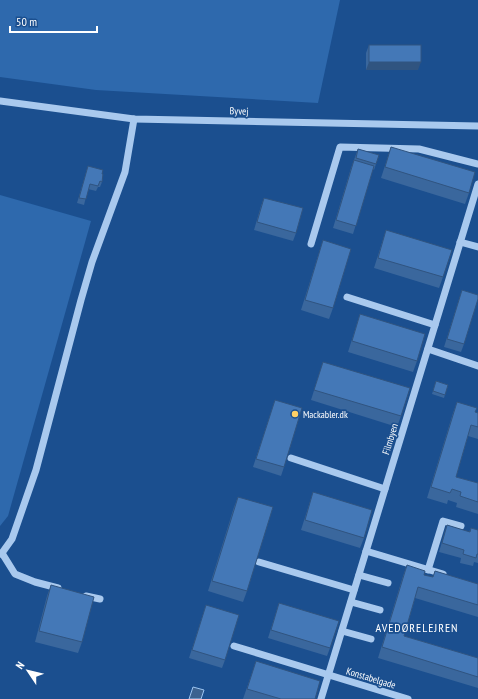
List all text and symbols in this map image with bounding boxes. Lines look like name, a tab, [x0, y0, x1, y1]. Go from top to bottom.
scale bar	[10, 8, 97, 34]
text: 50 m	[16, 14, 37, 29]
street label: Byvej	[230, 104, 248, 118]
place label: Mackabler.dk	[303, 408, 348, 421]
marker: Mackabler.dk	[290, 409, 300, 419]
street label: Filmbyen	[379, 422, 401, 456]
district label: AVEDØRELEJREN	[375, 620, 459, 635]
north arrow	[8, 651, 48, 691]
text: N	[12, 659, 27, 672]
street label: Konstabelgade	[345, 664, 397, 692]

